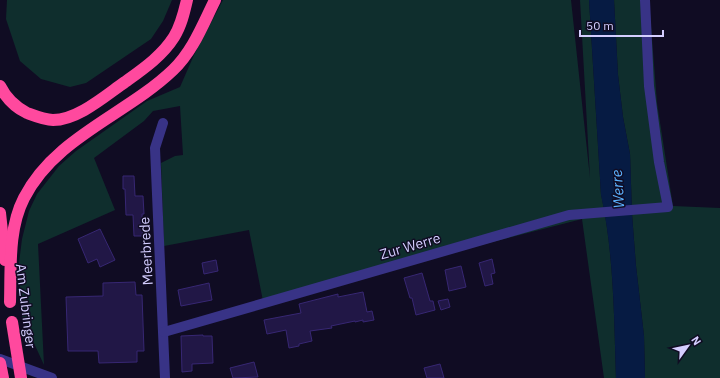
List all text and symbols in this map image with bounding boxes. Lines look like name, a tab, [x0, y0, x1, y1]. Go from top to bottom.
scale bar	[580, 12, 663, 38]
text: 50 m	[586, 18, 614, 33]
water label: Werre	[607, 169, 628, 209]
street label: Meerbrede	[135, 216, 157, 286]
street label: Zur Werre	[378, 229, 443, 263]
street label: Am Zubringer	[12, 263, 40, 349]
north arrow	[668, 326, 708, 366]
text: N	[688, 333, 704, 348]

